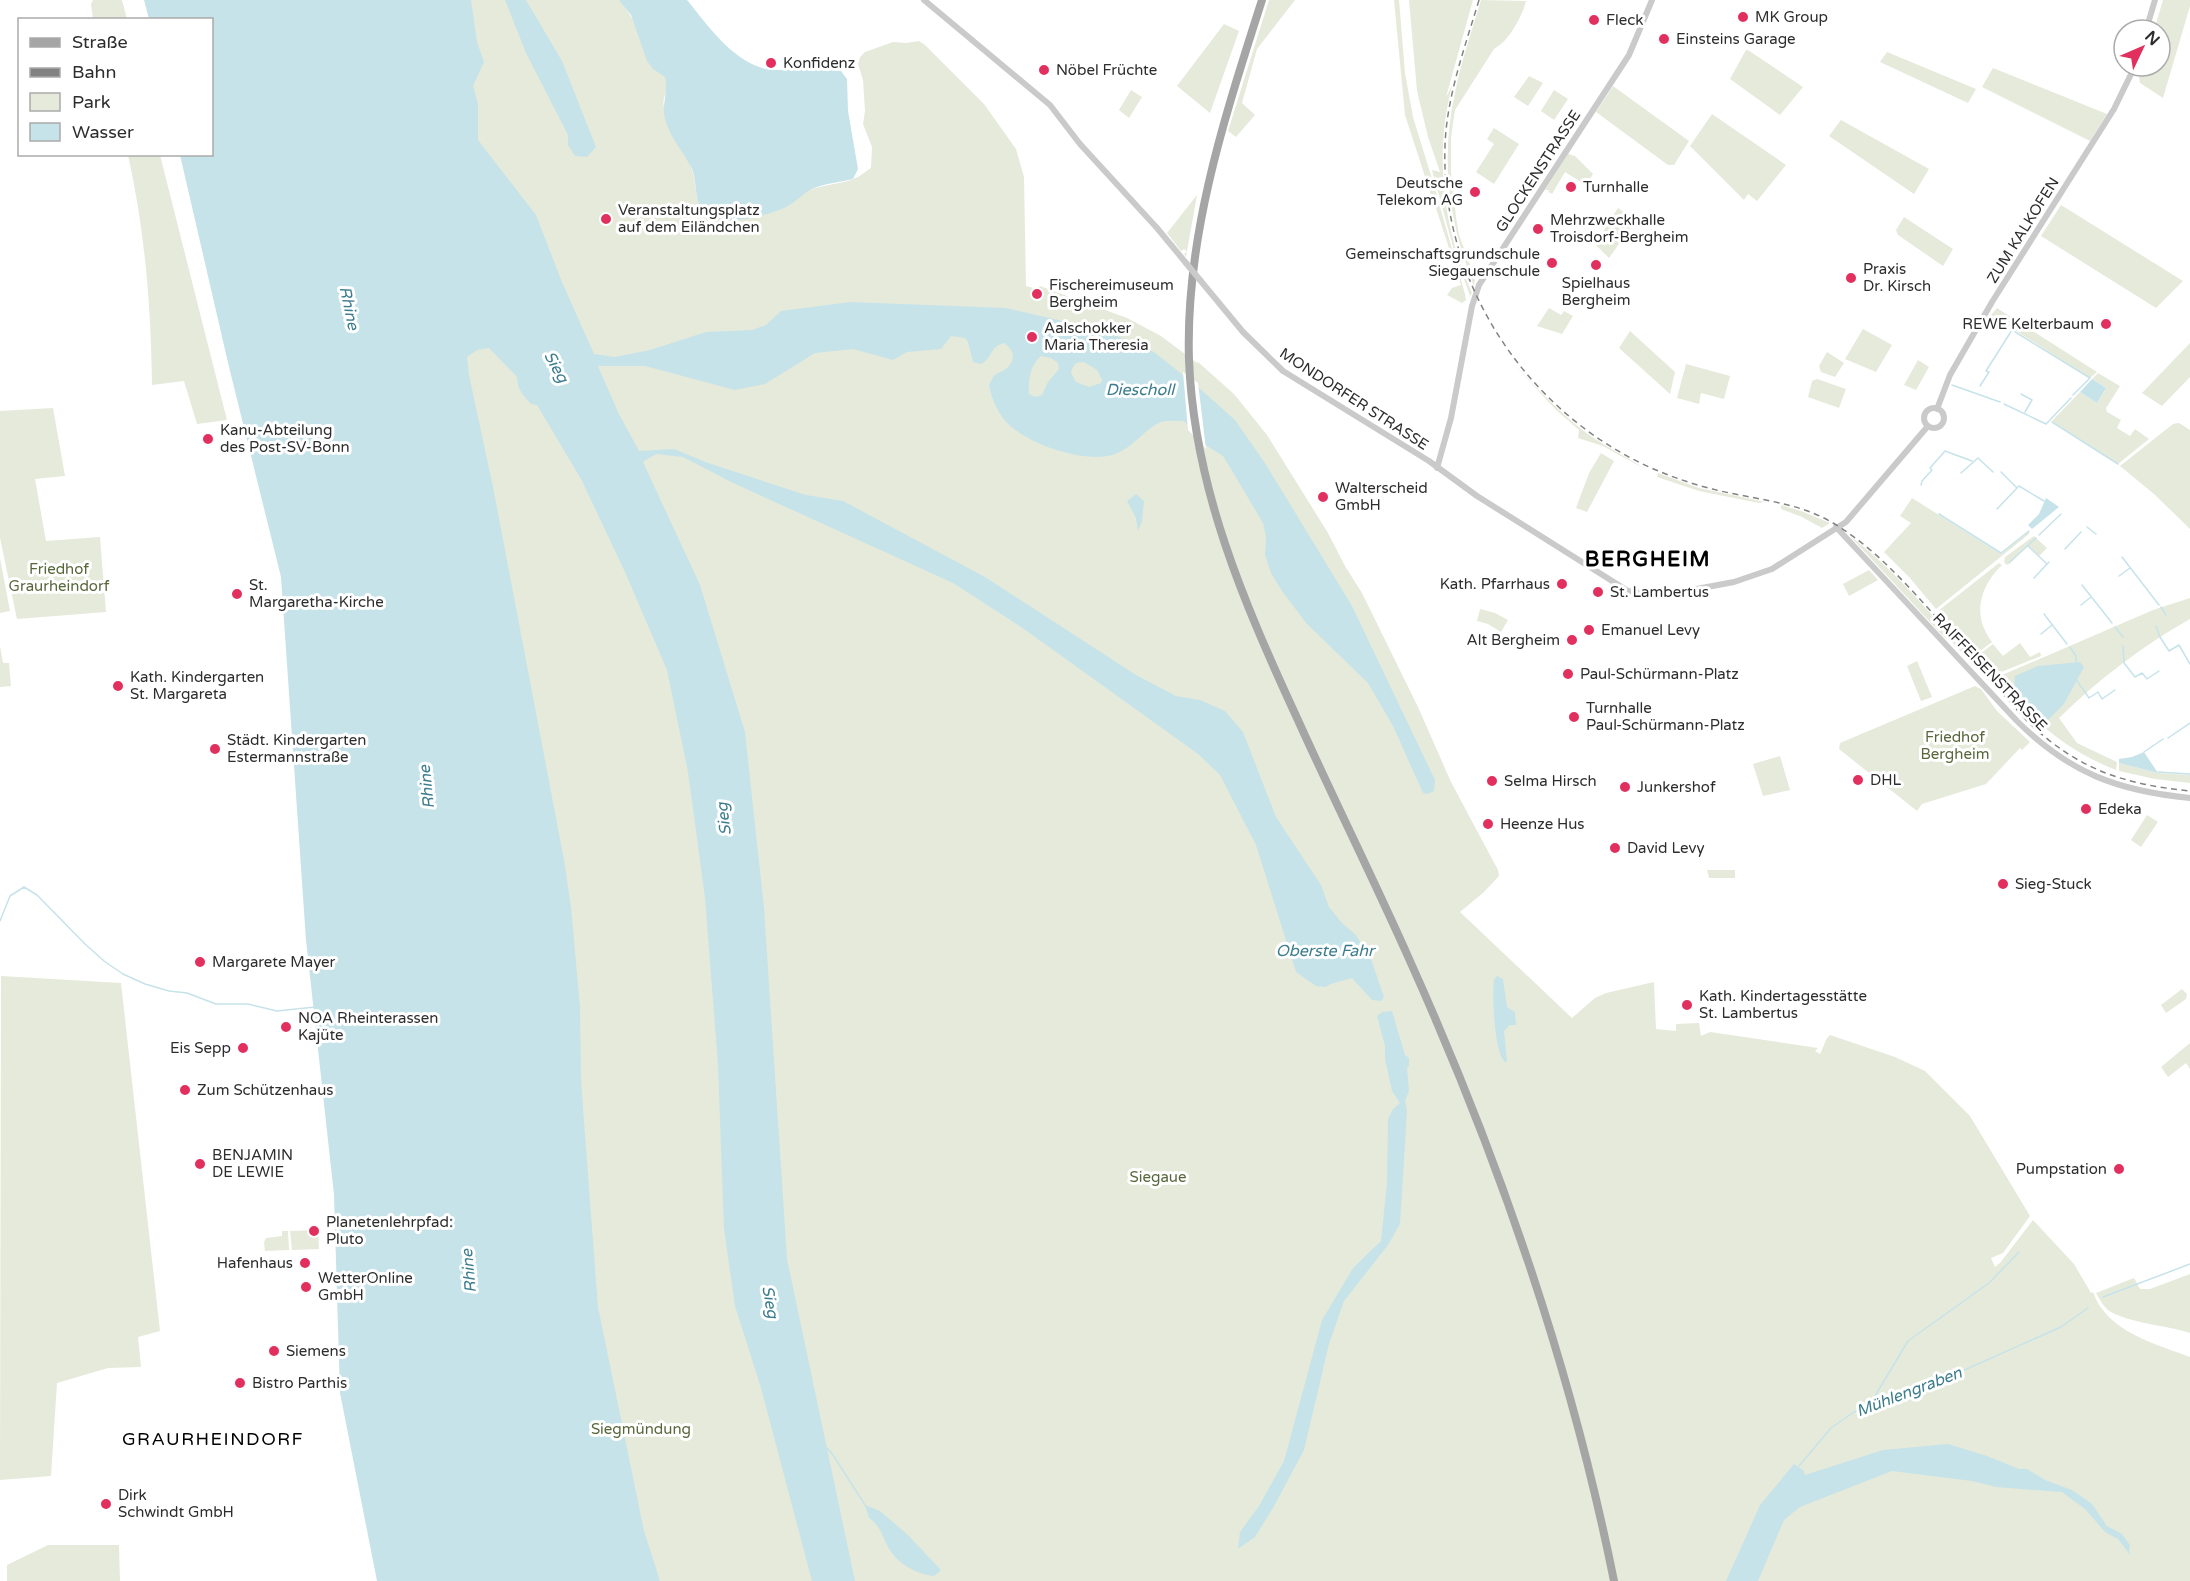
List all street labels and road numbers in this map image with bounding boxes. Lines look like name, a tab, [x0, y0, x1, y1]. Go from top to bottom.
street label: GLOCKENSTRASSE	[1492, 107, 1584, 235]
street label: ZUM KALKOFEN	[1983, 174, 2063, 286]
street label: MONDORFER STRASSE	[1276, 344, 1432, 454]
street label: RAIFFEISENSTRASSE	[1929, 609, 2051, 735]

